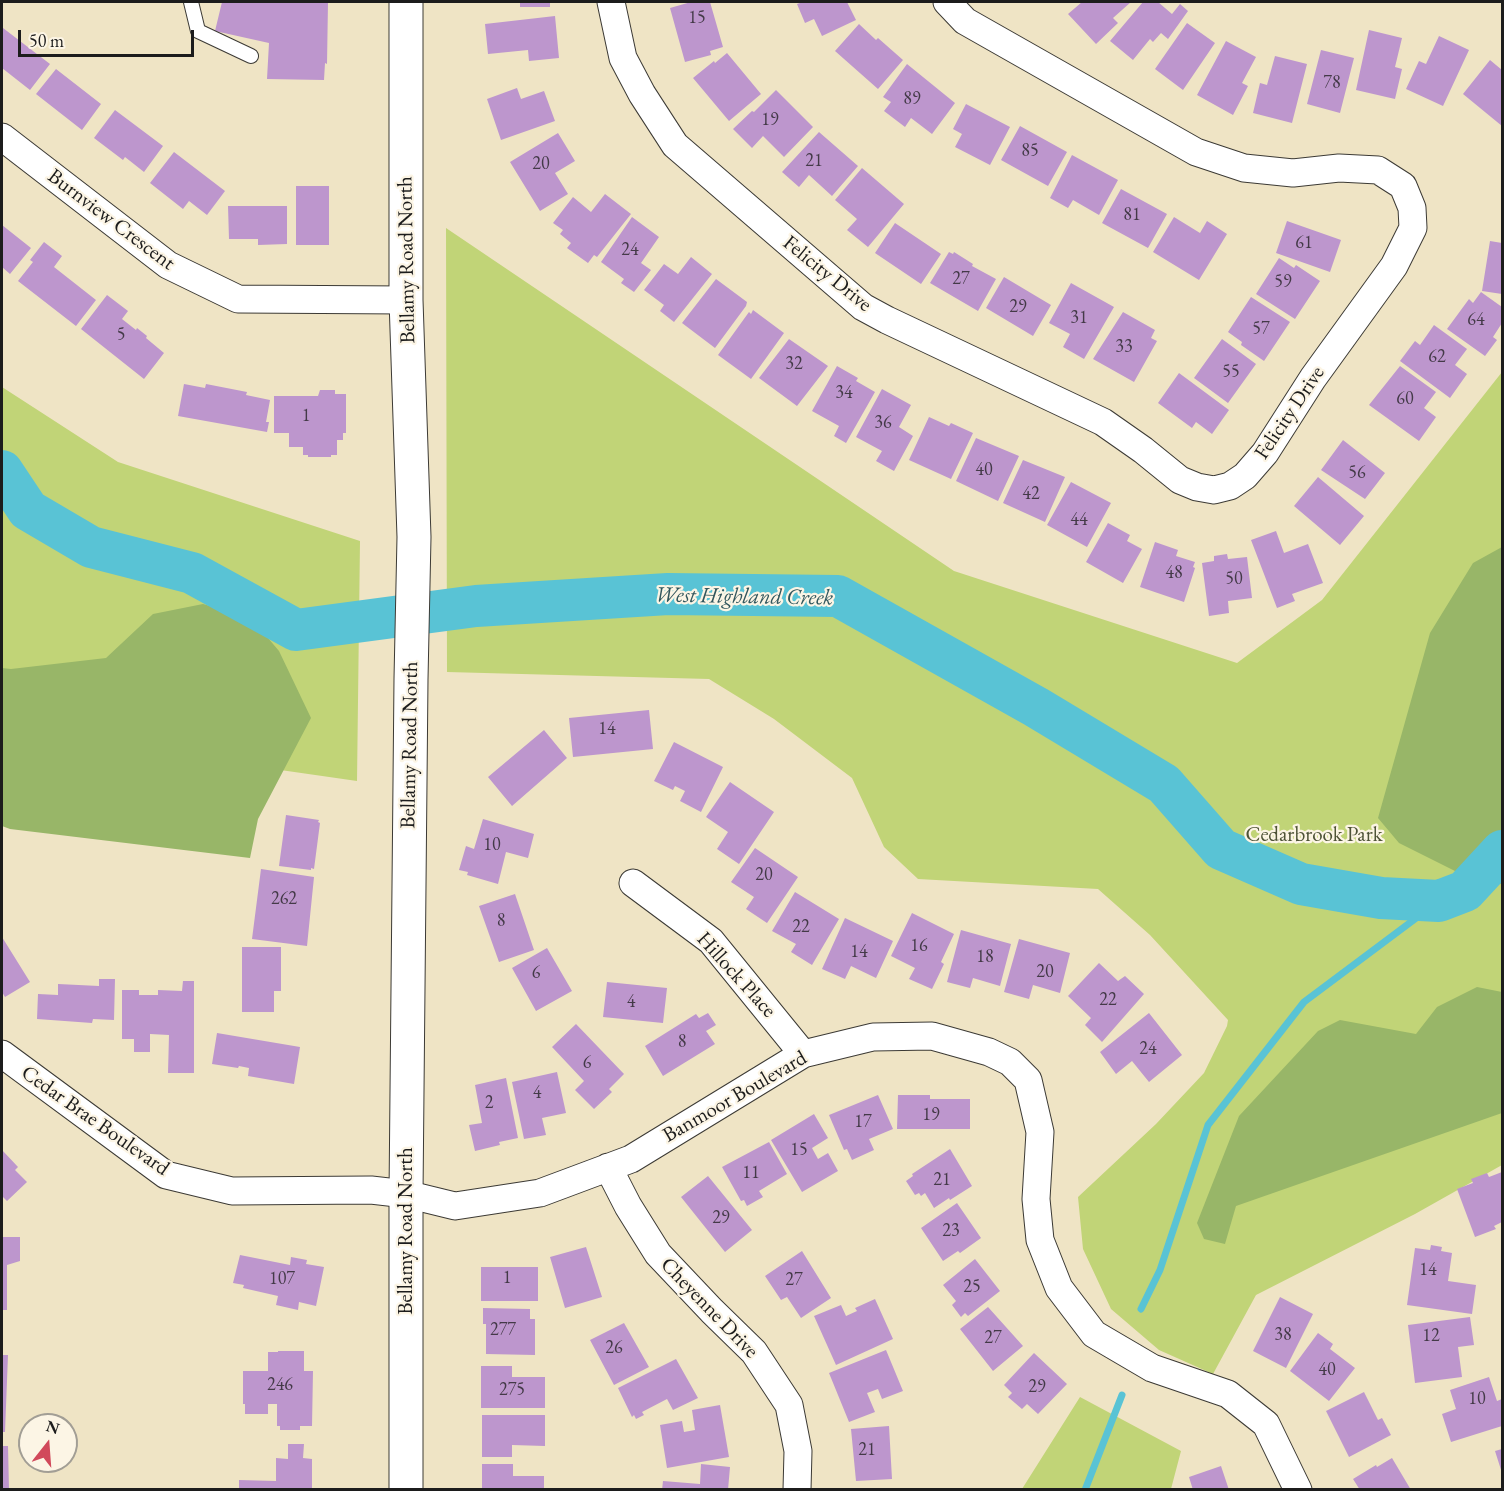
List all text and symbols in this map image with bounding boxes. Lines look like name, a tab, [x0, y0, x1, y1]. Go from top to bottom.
house number: 15	[688, 7, 706, 29]
scale bar	[21, 18, 196, 56]
text: 50 m	[29, 29, 64, 52]
house number: 78	[1323, 72, 1341, 94]
house number: 89	[903, 88, 921, 110]
house number: 19	[761, 109, 779, 131]
house number: 85	[1021, 140, 1039, 162]
house number: 21	[805, 150, 823, 172]
house number: 20	[532, 153, 550, 175]
street label: Burnview Crescent	[42, 164, 180, 276]
street label: Bellamy Road North	[393, 176, 421, 344]
house number: 81	[1123, 204, 1141, 226]
street label: Felicity Drive	[777, 231, 877, 317]
house number: 61	[1295, 232, 1313, 254]
house number: 24	[621, 239, 639, 261]
house number: 27	[952, 268, 970, 290]
house number: 59	[1274, 271, 1292, 293]
house number: 29	[1009, 296, 1027, 318]
house number: 31	[1070, 307, 1088, 329]
house number: 64	[1467, 309, 1485, 331]
house number: 57	[1252, 318, 1270, 340]
house number: 5	[117, 324, 125, 346]
house number: 33	[1115, 336, 1133, 358]
house number: 62	[1428, 346, 1446, 368]
house number: 32	[785, 353, 803, 375]
house number: 55	[1222, 361, 1240, 383]
street label: Felicity Drive	[1250, 362, 1330, 464]
house number: 34	[835, 382, 853, 404]
house number: 60	[1396, 388, 1414, 410]
house number: 1	[302, 405, 310, 427]
house number: 36	[874, 412, 892, 434]
house number: 40	[975, 459, 993, 481]
house number: 56	[1348, 462, 1366, 484]
house number: 42	[1022, 483, 1040, 505]
house number: 44	[1070, 509, 1088, 531]
house number: 48	[1165, 562, 1183, 584]
house number: 50	[1225, 568, 1243, 590]
water label: West Highland Creek	[655, 582, 833, 612]
street label: Bellamy Road North	[396, 661, 424, 829]
house number: 14	[598, 718, 616, 740]
park label: Cedarbrook Park	[1245, 822, 1383, 848]
house number: 10	[483, 834, 501, 856]
house number: 20	[755, 864, 773, 886]
house number: 262	[271, 888, 297, 910]
house number: 8	[497, 910, 505, 932]
house number: 22	[792, 916, 810, 938]
street label: Hillock Place	[691, 927, 781, 1023]
house number: 16	[910, 935, 928, 957]
house number: 14	[850, 941, 868, 963]
house number: 18	[976, 946, 994, 968]
house number: 20	[1036, 961, 1054, 983]
house number: 6	[532, 962, 540, 984]
house number: 22	[1099, 989, 1117, 1011]
house number: 4	[627, 991, 635, 1013]
house number: 8	[678, 1031, 686, 1053]
house number: 24	[1139, 1038, 1157, 1060]
street label: Banmoor Boulevard	[659, 1046, 811, 1148]
house number: 6	[583, 1052, 591, 1074]
street label: Cedar Brae Boulevard	[16, 1060, 174, 1182]
house number: 4	[533, 1082, 541, 1104]
house number: 2	[485, 1092, 493, 1114]
house number: 19	[922, 1104, 940, 1126]
house number: 17	[854, 1111, 872, 1133]
house number: 15	[790, 1139, 808, 1161]
street label: Bellamy Road North	[393, 1147, 419, 1315]
house number: 11	[742, 1162, 760, 1184]
house number: 21	[933, 1169, 951, 1191]
house number: 29	[712, 1207, 730, 1229]
house number: 23	[942, 1220, 960, 1242]
street label: Cheyenne Drive	[655, 1252, 763, 1364]
house number: 14	[1419, 1259, 1437, 1281]
house number: 1	[503, 1267, 511, 1289]
house number: 107	[269, 1268, 295, 1290]
house number: 27	[785, 1269, 803, 1291]
house number: 25	[963, 1276, 981, 1298]
house number: 277	[490, 1319, 516, 1341]
house number: 38	[1274, 1324, 1292, 1346]
house number: 12	[1422, 1325, 1440, 1347]
house number: 27	[984, 1327, 1002, 1349]
house number: 26	[605, 1337, 623, 1359]
house number: 40	[1318, 1359, 1336, 1381]
house number: 246	[267, 1374, 293, 1396]
house number: 29	[1028, 1376, 1046, 1398]
house number: 275	[499, 1379, 525, 1401]
house number: 10	[1468, 1388, 1486, 1410]
north arrow	[18, 1413, 78, 1473]
text: N	[44, 1415, 62, 1439]
house number: 21	[858, 1439, 876, 1461]

